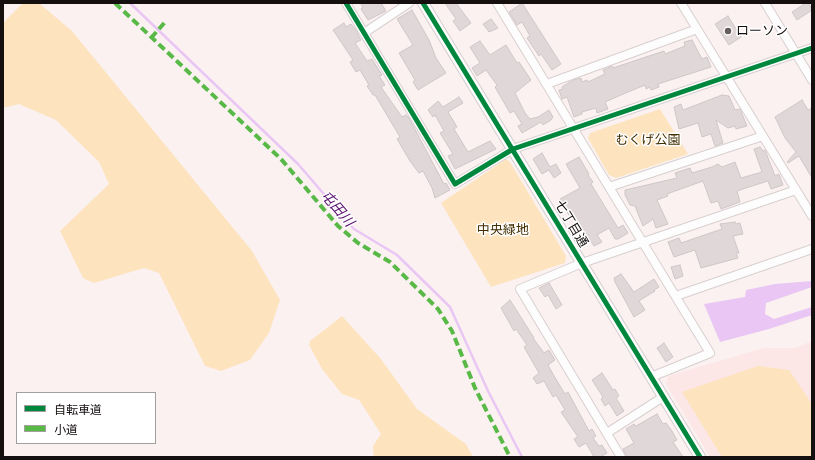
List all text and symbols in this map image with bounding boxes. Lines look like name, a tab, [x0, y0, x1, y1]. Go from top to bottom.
place label: ローソン	[736, 23, 788, 39]
marker: ローソン	[723, 26, 733, 36]
park label: むくげ公園	[616, 132, 680, 148]
water label: 屯田川	[317, 188, 357, 230]
street label: 七丁目通	[551, 198, 591, 250]
park label: 中央緑地	[477, 222, 529, 238]
legend	[16, 392, 156, 444]
text: 自転車道	[54, 403, 102, 417]
text: 小道	[54, 423, 78, 437]

